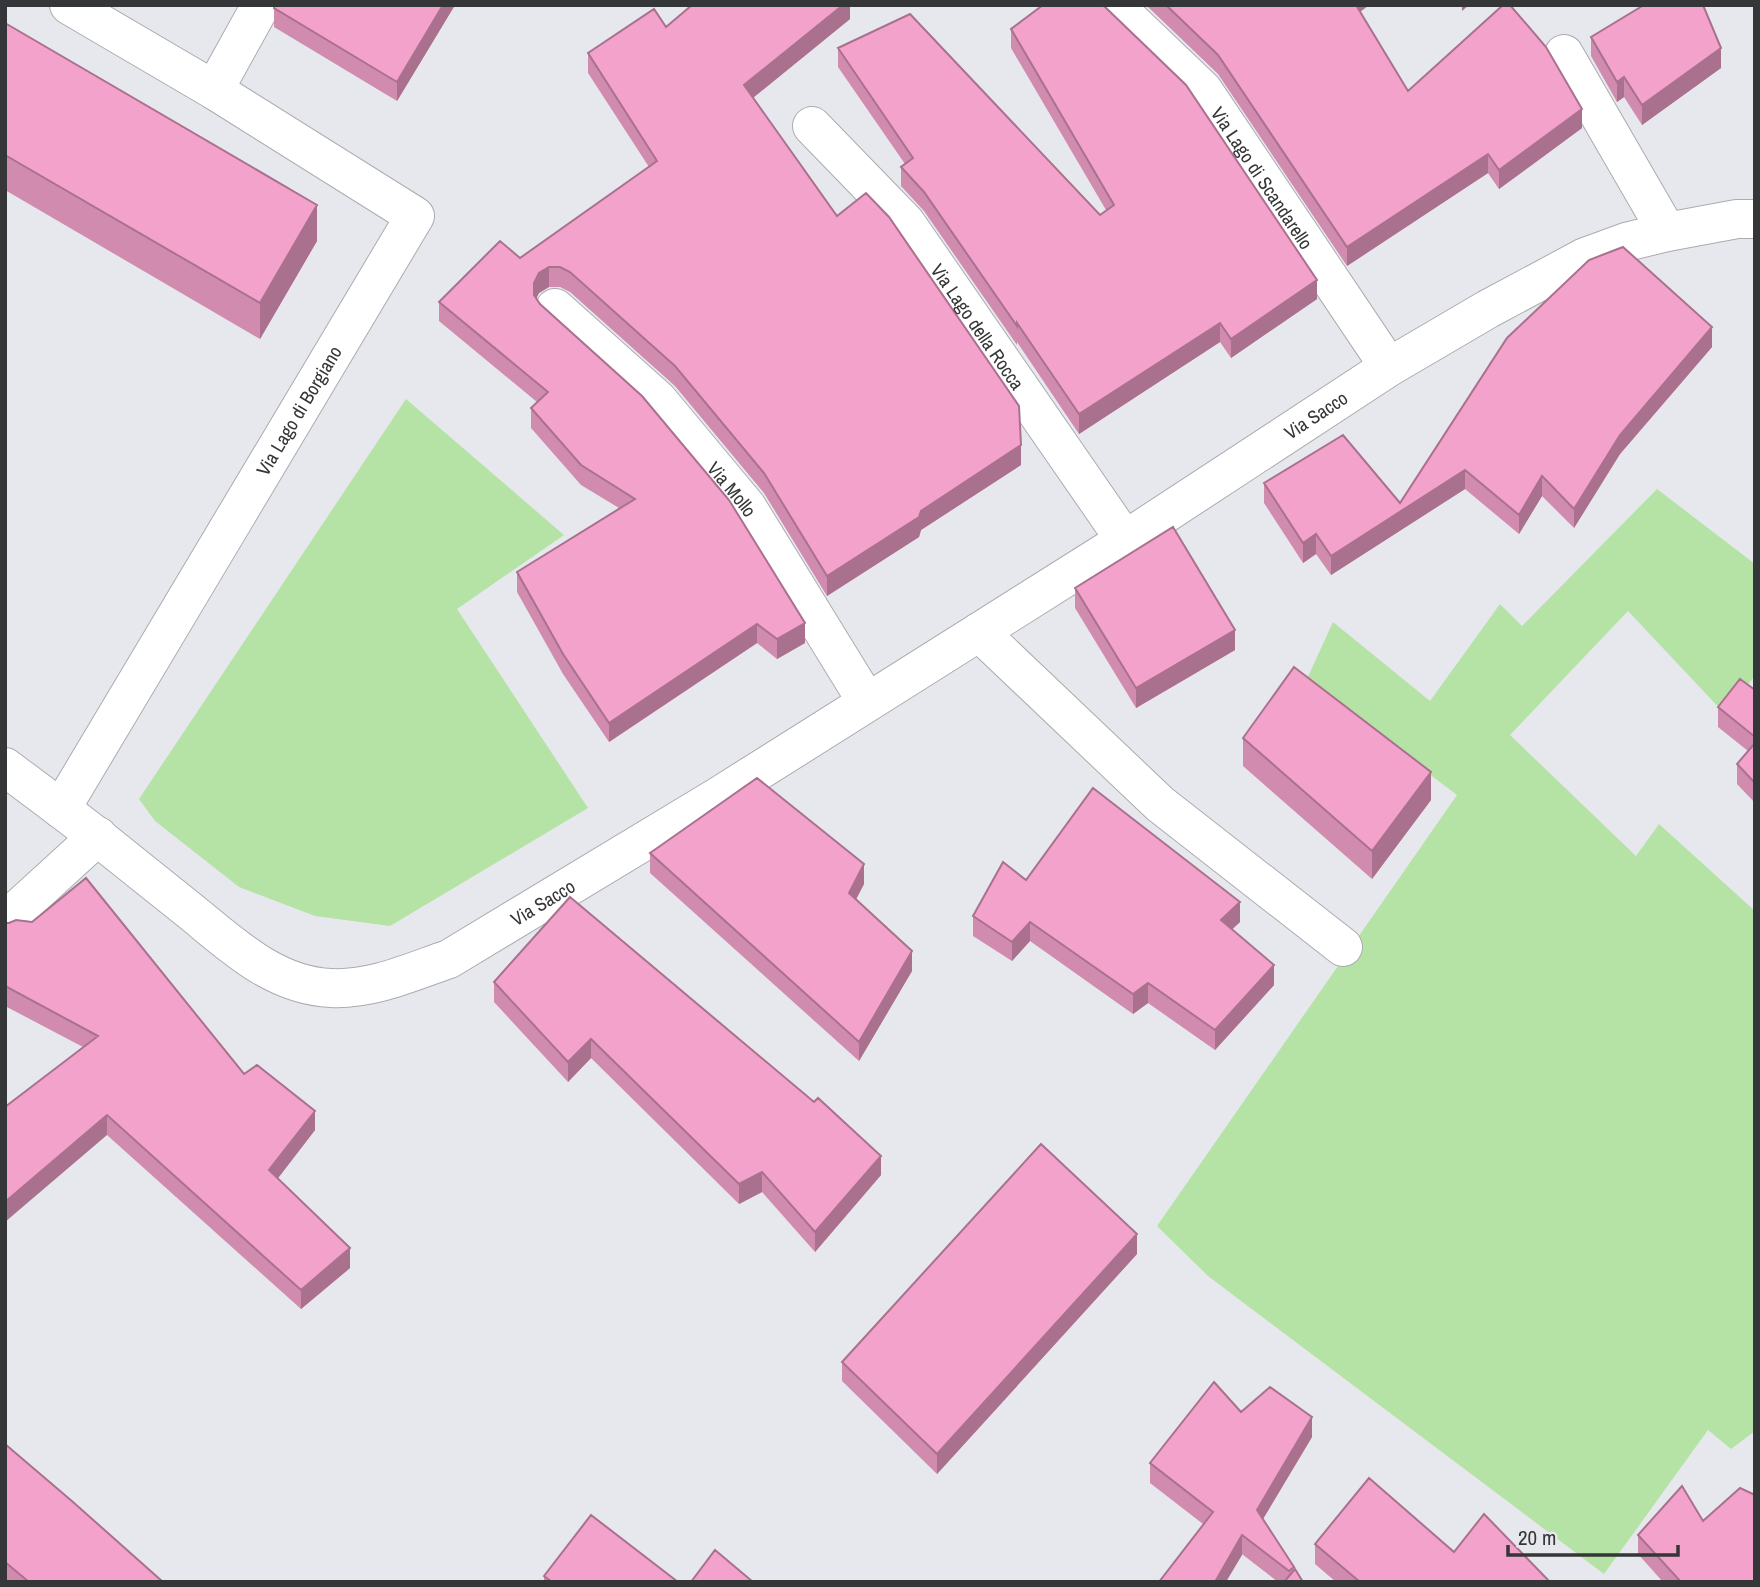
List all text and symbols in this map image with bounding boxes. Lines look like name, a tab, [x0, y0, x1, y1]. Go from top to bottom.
street label: Via Lago di Scandarello	[1205, 102, 1319, 254]
street label: Via Lago della Rocca	[925, 258, 1031, 395]
street label: Via Lago di Borgiano	[250, 341, 348, 480]
street label: Via Sacco	[1279, 385, 1353, 445]
street label: Via Mollo	[701, 456, 763, 522]
street label: Via Sacco	[506, 873, 580, 932]
scale bar	[1508, 1514, 1678, 1558]
text: 20 m	[1518, 1523, 1556, 1552]

